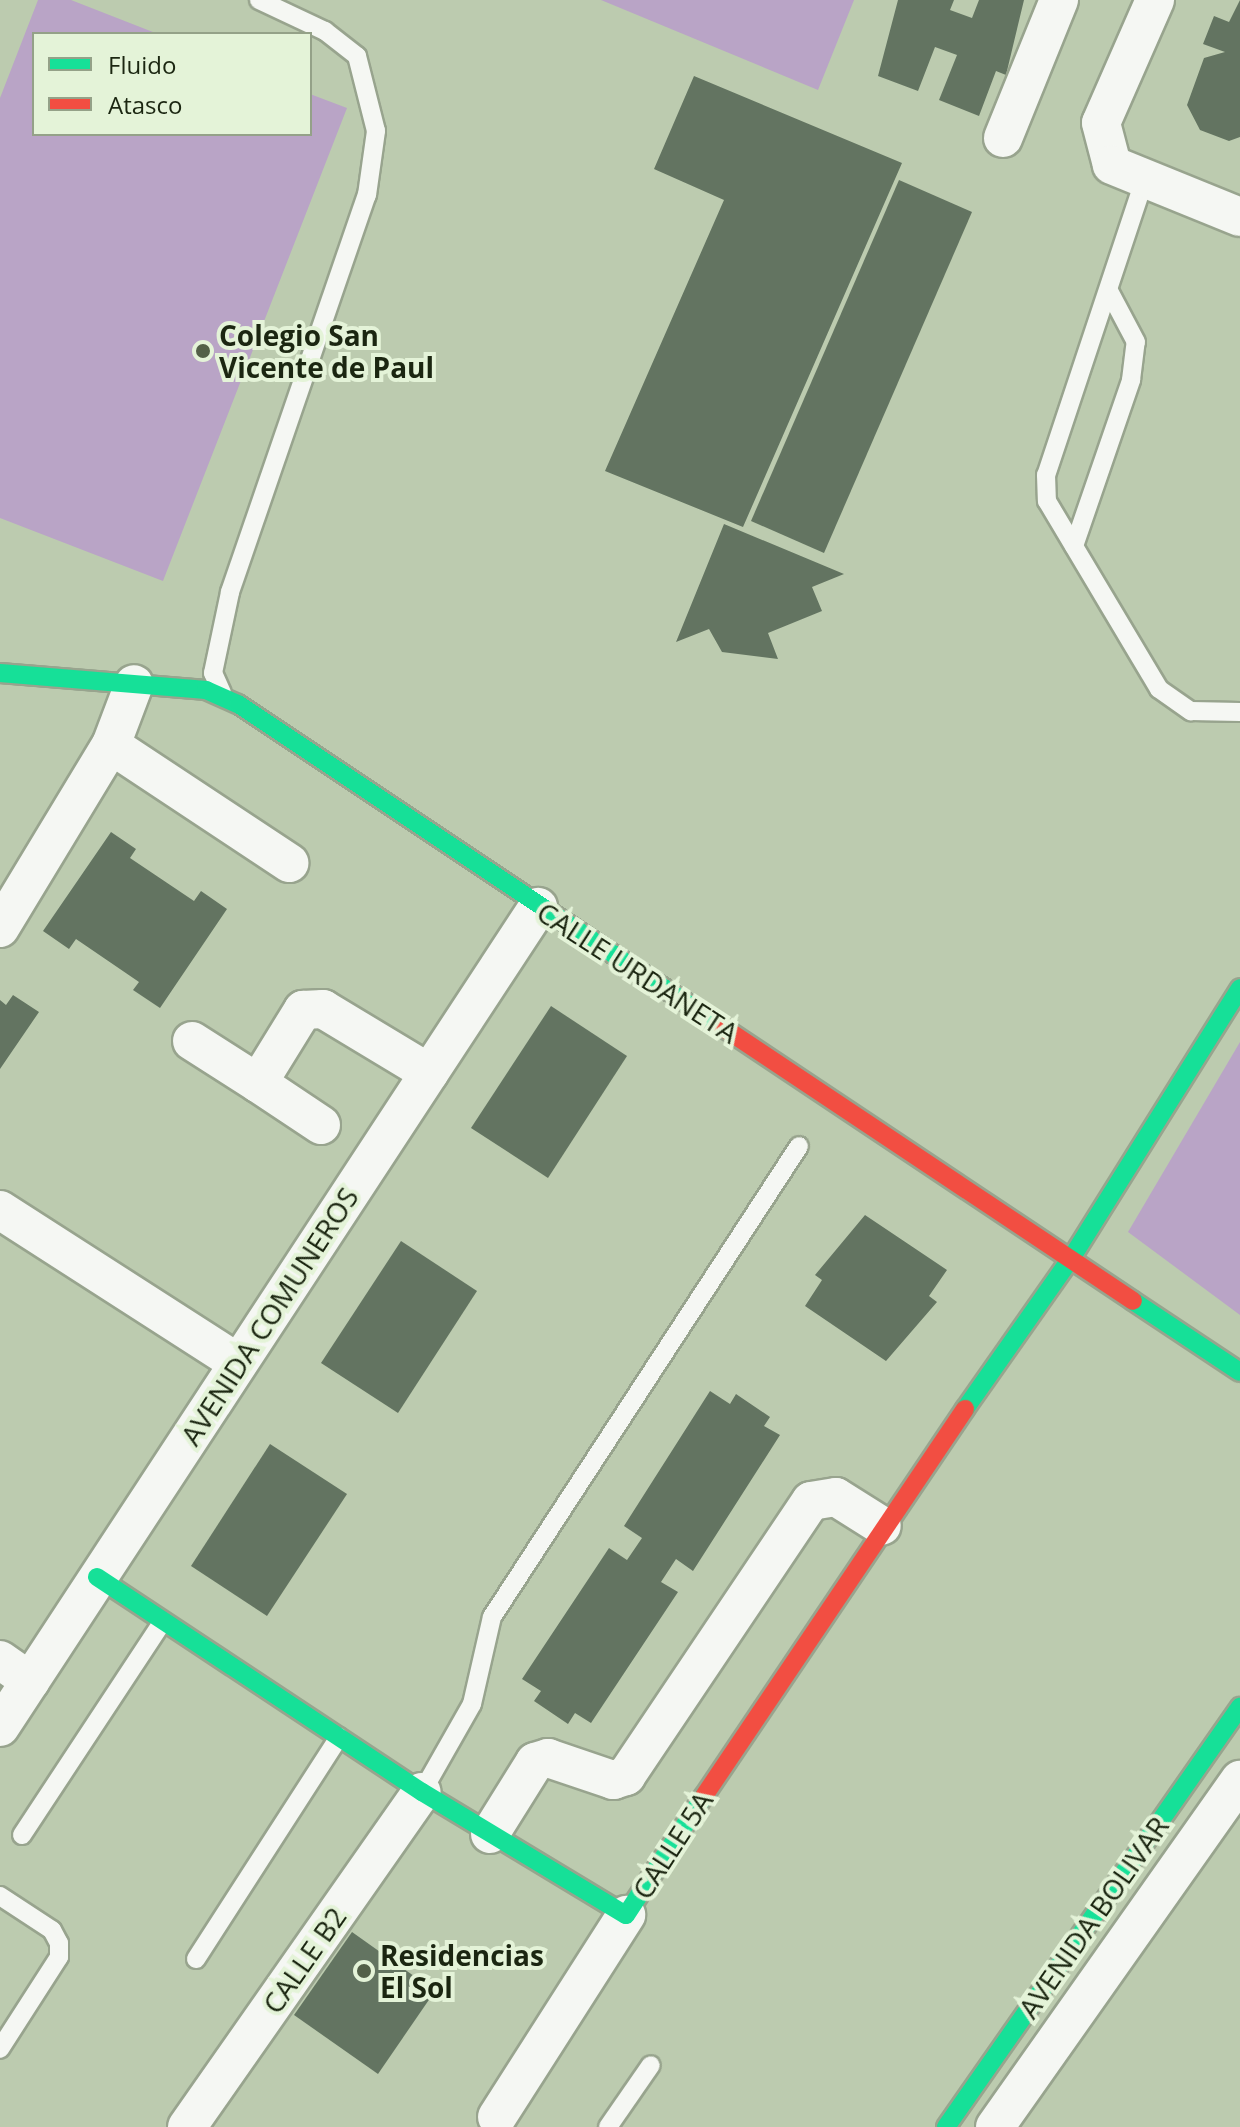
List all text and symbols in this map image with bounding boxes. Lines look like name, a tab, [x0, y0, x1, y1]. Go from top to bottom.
legend	[32, 32, 312, 136]
text: Fluido	[108, 48, 176, 81]
text: Atasco	[108, 88, 182, 121]
place label: Colegio San Vicente de Paul	[219, 318, 434, 384]
marker: Colegio San Vicente de Paul	[194, 342, 212, 360]
street label: CALLE URDANETA	[531, 894, 745, 1050]
street label: AVENIDA COMUNEROS	[173, 1181, 365, 1451]
street label: CALLE 5A	[625, 1785, 719, 1905]
street label: AVENIDA BOLIVAR	[1011, 1810, 1175, 2024]
street label: CALLE B2	[255, 1901, 353, 2019]
place label: Residencias El Sol	[380, 1938, 544, 2004]
marker: Residencias El Sol	[355, 1962, 373, 1980]

